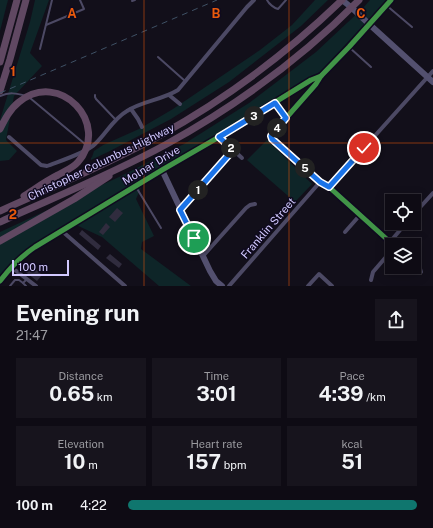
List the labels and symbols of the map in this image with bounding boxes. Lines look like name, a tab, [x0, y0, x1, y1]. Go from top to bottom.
text: A	[67, 6, 77, 21]
text: B	[212, 6, 221, 21]
text: C	[356, 6, 366, 21]
text: 1	[10, 64, 16, 79]
pin: 3	[244, 106, 264, 126]
pin: 4	[267, 118, 287, 138]
street label: Christopher Columbus Highway	[26, 121, 176, 203]
pin	[347, 131, 381, 165]
pin: 2	[221, 138, 241, 158]
street label: Molnar Drive	[120, 143, 182, 187]
pin: 5	[295, 158, 315, 178]
pin: 1	[188, 180, 208, 200]
street label: Franklin Street	[238, 195, 298, 261]
text: 2	[9, 207, 17, 222]
pin	[177, 221, 211, 255]
scale bar	[12, 258, 69, 277]

